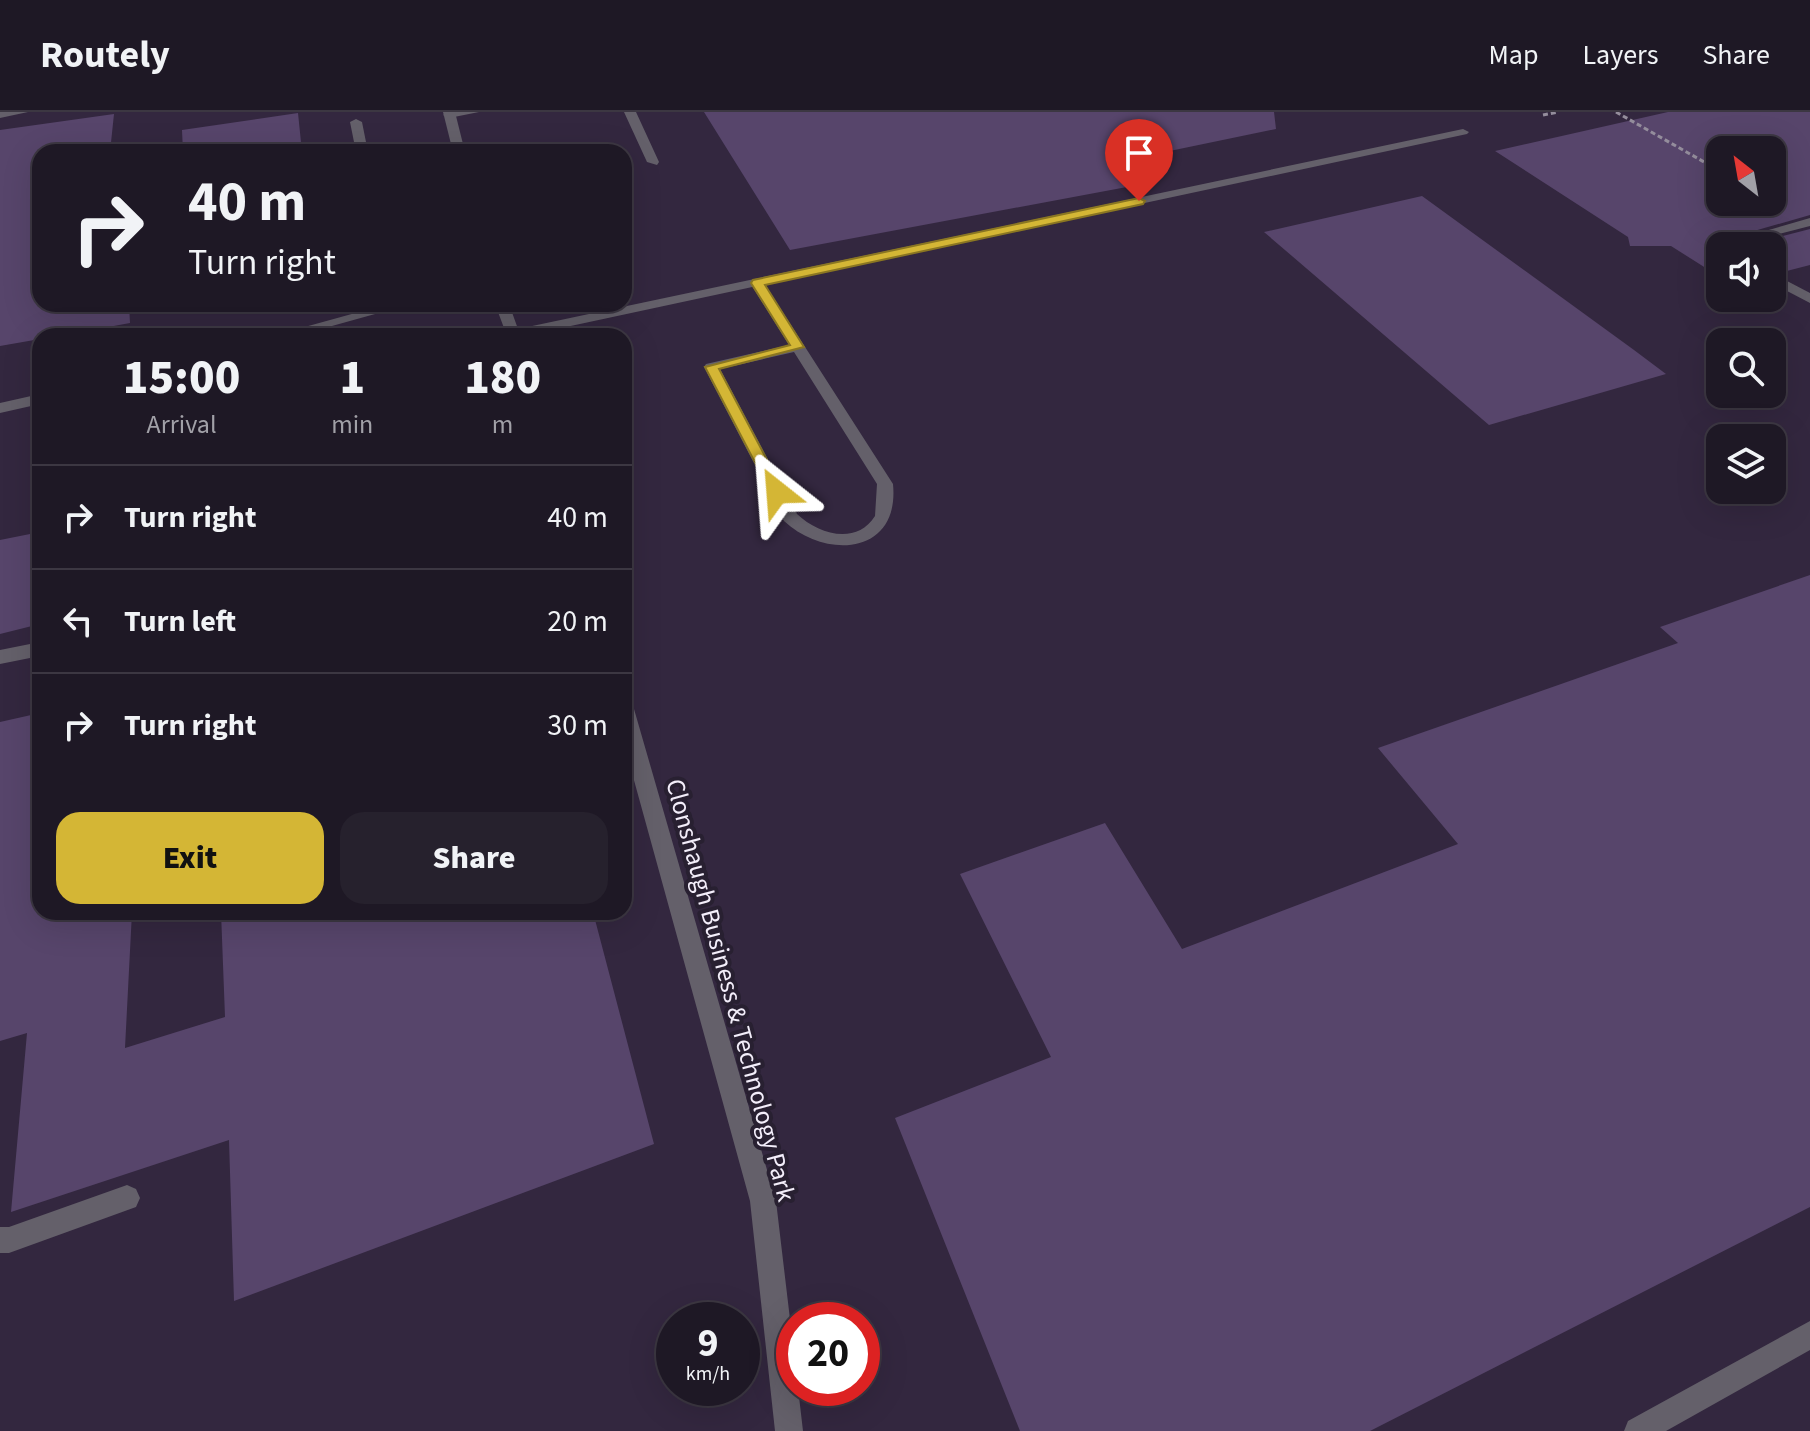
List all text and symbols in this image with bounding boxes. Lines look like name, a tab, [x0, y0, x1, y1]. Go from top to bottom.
text: Routely	[40, 28, 170, 82]
text: Map	[1488, 35, 1538, 75]
text: Layers	[1582, 35, 1658, 75]
text: Share	[1702, 35, 1770, 75]
pin	[1105, 119, 1173, 201]
icon: arrive	[1117, 131, 1161, 175]
north arrow	[1706, 136, 1786, 216]
map controls	[1706, 136, 1786, 504]
text: 40 m	[188, 163, 306, 242]
icon: right	[56, 176, 160, 280]
button: sound	[1706, 232, 1786, 312]
text: Turn right	[188, 237, 336, 288]
button: search	[1706, 328, 1786, 408]
text: 15:00	[123, 344, 240, 412]
text: 1	[339, 344, 365, 412]
text: 180	[464, 344, 541, 412]
text: Arrival	[147, 406, 217, 443]
text: min	[331, 406, 373, 443]
text: m	[492, 406, 513, 443]
button: layers	[1706, 424, 1786, 504]
position arrow	[735, 450, 819, 534]
icon: right	[56, 495, 100, 539]
text: Turn right	[124, 496, 256, 539]
text: 40 m	[547, 496, 608, 539]
icon: left	[56, 599, 100, 643]
text: Turn left	[124, 600, 236, 643]
text: 20 m	[547, 600, 608, 643]
icon: right	[56, 703, 100, 747]
text: Turn right	[124, 704, 256, 747]
text: 30 m	[547, 704, 608, 747]
street label: Clonshaugh Business & Technology Park	[656, 775, 805, 1206]
button: Exit	[56, 812, 324, 904]
button: Share	[340, 812, 608, 904]
speed limit sign: 20	[776, 1302, 880, 1406]
text: 9	[697, 1315, 719, 1372]
text: km/h	[686, 1360, 730, 1388]

